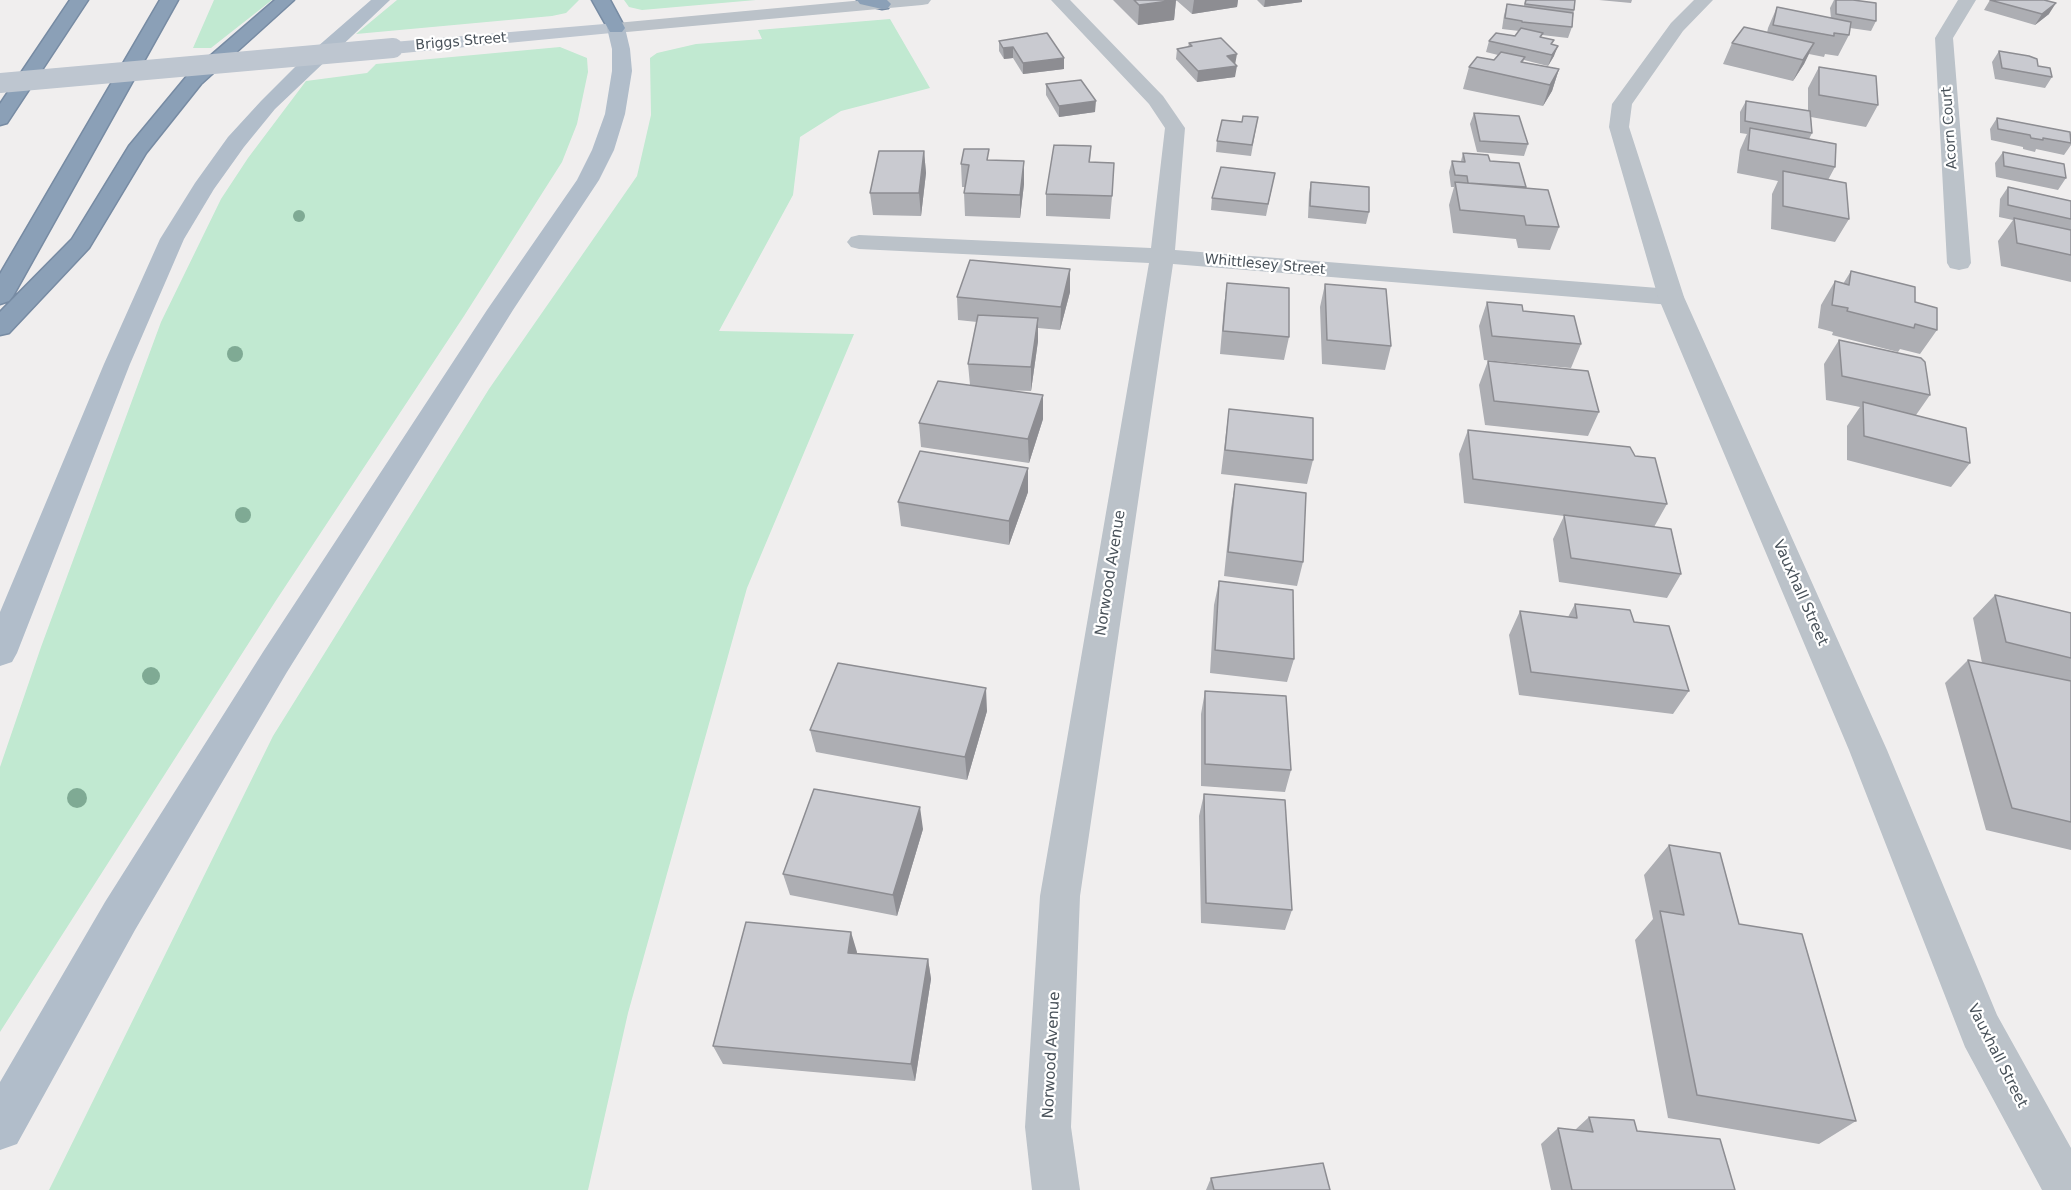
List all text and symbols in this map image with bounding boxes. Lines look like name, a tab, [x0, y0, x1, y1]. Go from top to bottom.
street label: Briggs Street	[415, 30, 507, 54]
street label: Acorn Court	[1939, 86, 1961, 170]
street label: Whittlesey Street	[1204, 251, 1326, 279]
street label: Norwood Avenue	[1092, 509, 1130, 637]
street label: Vauxhall Street	[1769, 537, 1831, 649]
street label: Norwood Avenue	[1040, 991, 1064, 1119]
street label: Vauxhall Street	[1963, 1001, 2031, 1111]

